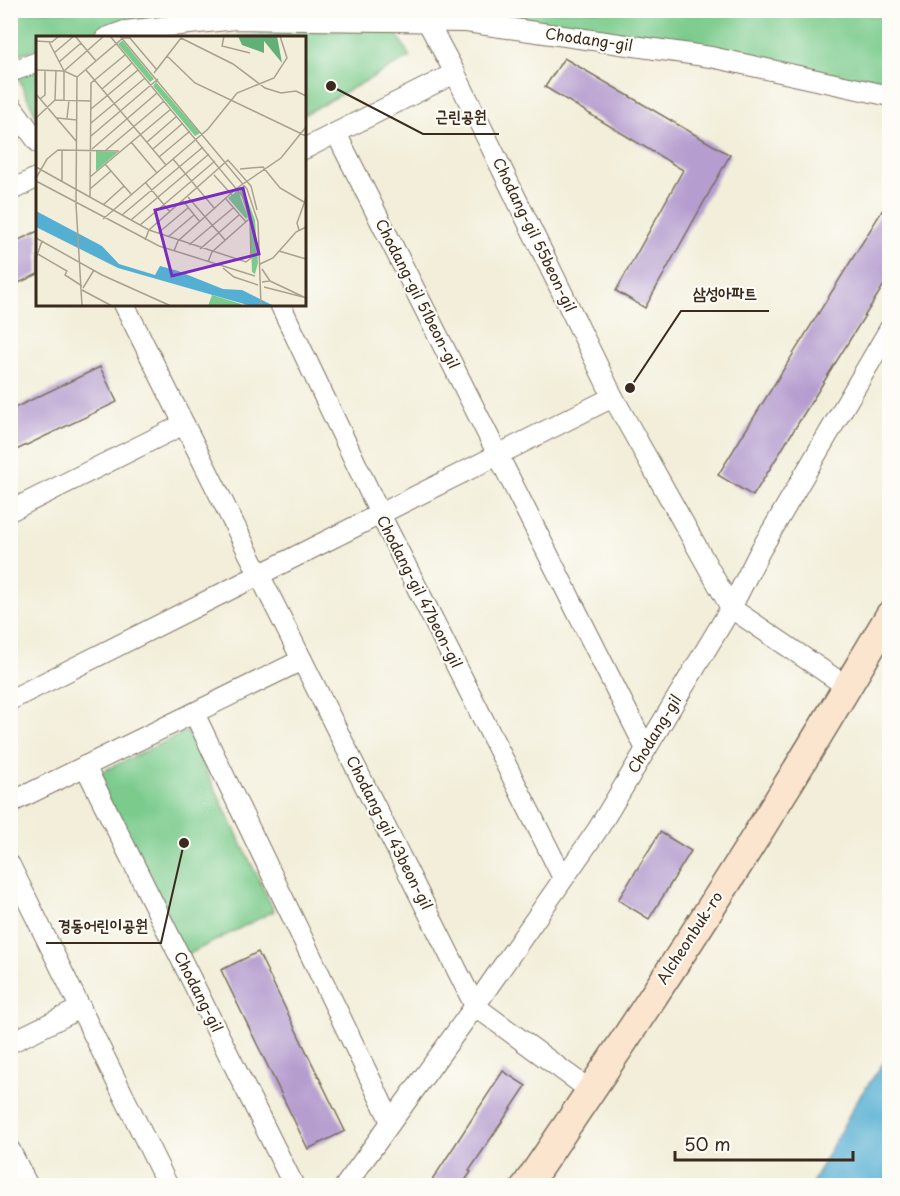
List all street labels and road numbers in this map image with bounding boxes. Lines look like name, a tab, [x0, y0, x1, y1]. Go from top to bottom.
street label: Chodang-gil	[544, 21, 635, 56]
street label: Chodang-gil 55beon-gil	[488, 153, 583, 316]
street label: Chodang-gil 51beon-gil	[370, 214, 466, 372]
street label: Chodang-gil 47beon-gil	[372, 511, 469, 672]
street label: Chodang-gil	[621, 689, 686, 777]
street label: Chodang-gil 43beon-gil	[341, 751, 439, 913]
street label: Alcheonbuk-ro	[650, 886, 727, 988]
street label: Chodang-gil	[169, 947, 230, 1036]

